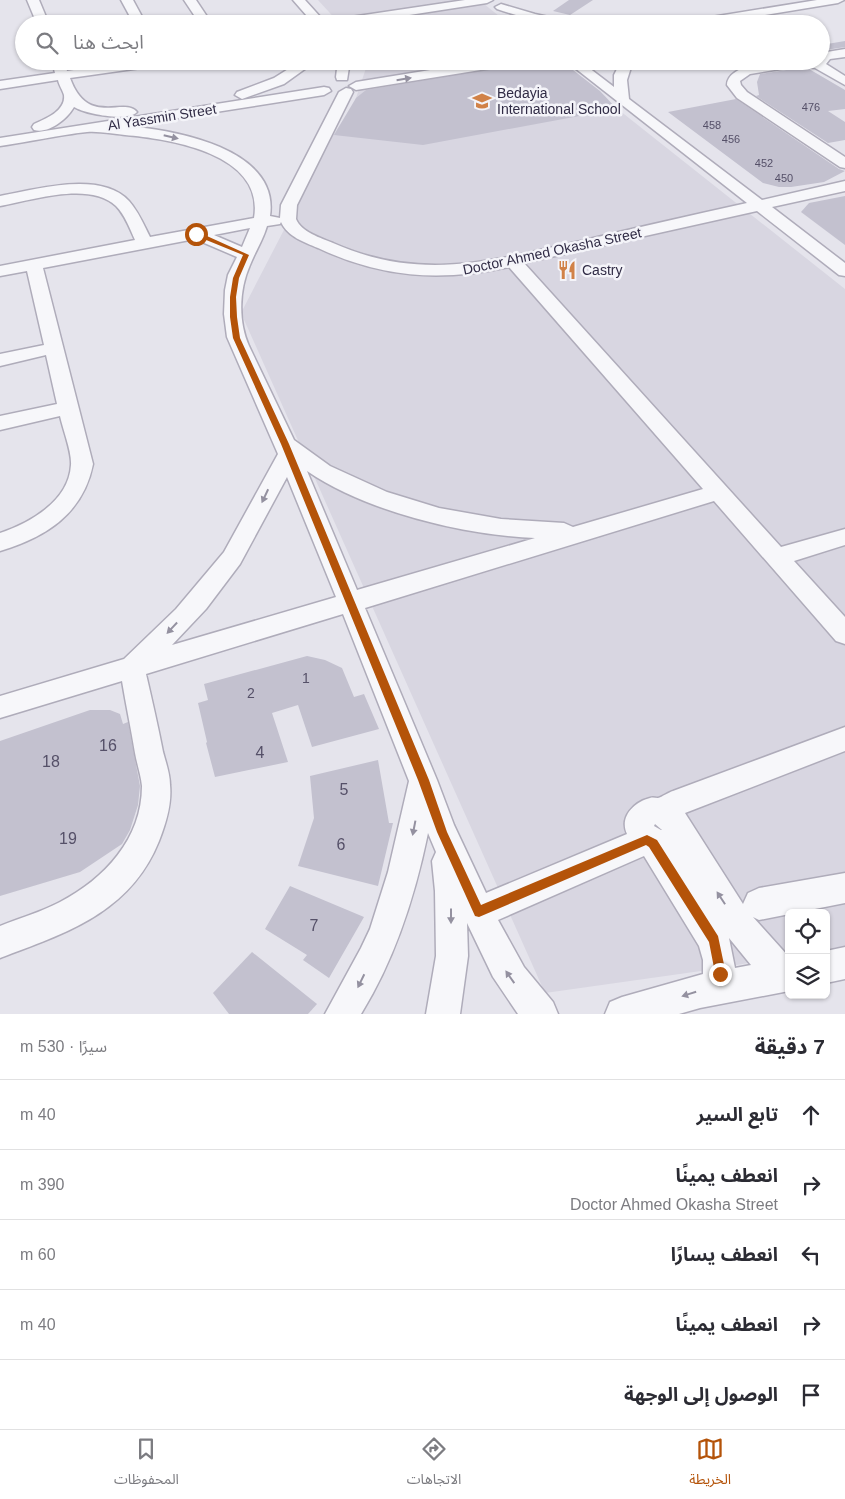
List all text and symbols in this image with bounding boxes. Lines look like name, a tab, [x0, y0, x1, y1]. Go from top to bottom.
search box	[15, 15, 830, 70]
icon: search	[33, 29, 61, 57]
text: ابحث هنا	[73, 32, 144, 53]
one-way arrow	[396, 74, 412, 82]
place label: Bedayia International School	[497, 85, 621, 117]
school or university icon: Bedayia International School	[471, 90, 493, 112]
street label: Al Yassmin Street	[106, 100, 218, 134]
house number: 476	[802, 101, 820, 113]
house number: 458	[703, 119, 721, 131]
one-way arrow	[164, 133, 179, 141]
house number: 456	[722, 133, 740, 145]
house number: 452	[755, 157, 773, 169]
house number: 450	[775, 172, 793, 184]
route start	[185, 223, 208, 246]
street label: Doctor Ahmed Okasha Street	[461, 224, 643, 278]
restaurant icon: Castry	[556, 259, 578, 281]
place label: Castry	[582, 262, 622, 278]
one-way arrow	[261, 489, 269, 503]
one-way arrow	[166, 622, 178, 634]
house number: 1	[302, 670, 310, 686]
house number: 2	[247, 685, 255, 701]
house number: 16	[99, 737, 117, 754]
house number: 4	[256, 744, 265, 761]
house number: 18	[42, 753, 60, 770]
house number: 5	[340, 781, 349, 798]
one-way arrow	[410, 821, 418, 837]
house number: 19	[59, 830, 77, 847]
house number: 6	[337, 836, 346, 853]
one-way arrow	[717, 891, 726, 905]
one-way arrow	[448, 908, 456, 924]
map controls	[785, 909, 830, 999]
button: locate	[785, 909, 830, 954]
house number: 7	[310, 917, 319, 934]
button: layers	[785, 954, 830, 999]
route end	[709, 963, 732, 986]
one-way arrow	[505, 970, 515, 983]
one-way arrow	[357, 974, 365, 988]
one-way arrow	[682, 990, 697, 998]
text: 7 دقيقة	[755, 1035, 825, 1058]
text: سيرًا · 530 m	[20, 1038, 107, 1055]
icon: ahead	[797, 1101, 825, 1129]
text: تابع السير	[696, 1104, 778, 1125]
text: 40 m	[20, 1106, 56, 1123]
text: انعطف يمينًا	[676, 1165, 778, 1186]
icon: right	[797, 1171, 825, 1199]
text: 390 m	[20, 1176, 64, 1193]
text: Doctor Ahmed Okasha Street	[570, 1196, 778, 1213]
icon: left	[797, 1241, 825, 1269]
text: انعطف يسارًا	[671, 1244, 778, 1265]
text: 60 m	[20, 1246, 56, 1263]
icon: right	[797, 1311, 825, 1339]
text: انعطف يمينًا	[676, 1314, 778, 1335]
text: 40 m	[20, 1316, 56, 1333]
icon: arrive	[797, 1381, 825, 1409]
text: الوصول إلى الوجهة	[624, 1384, 778, 1405]
tab: المحفوظات	[114, 1435, 179, 1494]
tab: الاتجاهات	[407, 1435, 461, 1494]
tab: الخريطة	[689, 1435, 731, 1494]

